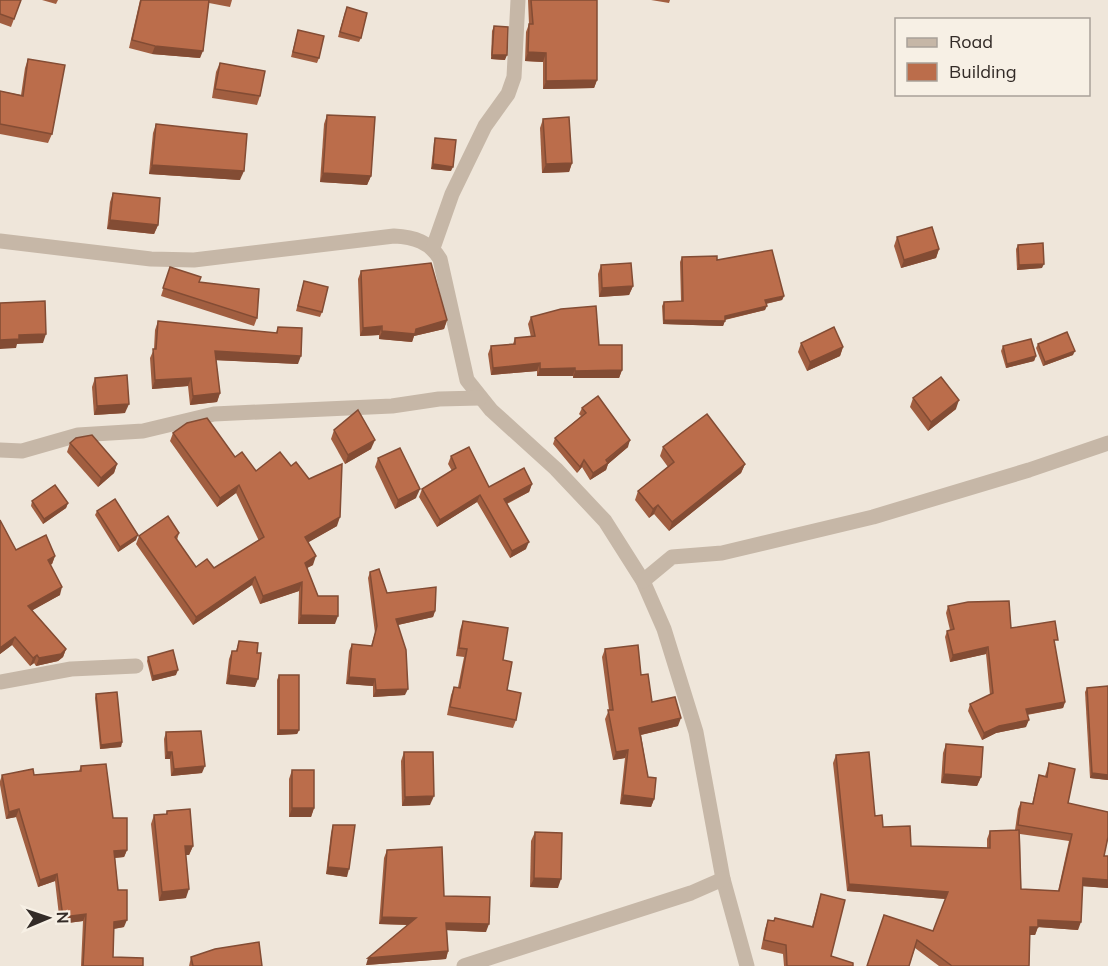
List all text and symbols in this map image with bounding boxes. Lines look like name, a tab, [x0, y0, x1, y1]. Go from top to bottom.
legend	[895, 18, 1090, 96]
text: Road	[949, 30, 993, 53]
text: Building	[949, 60, 1017, 83]
north arrow	[18, 888, 78, 948]
text: N	[53, 911, 73, 924]

